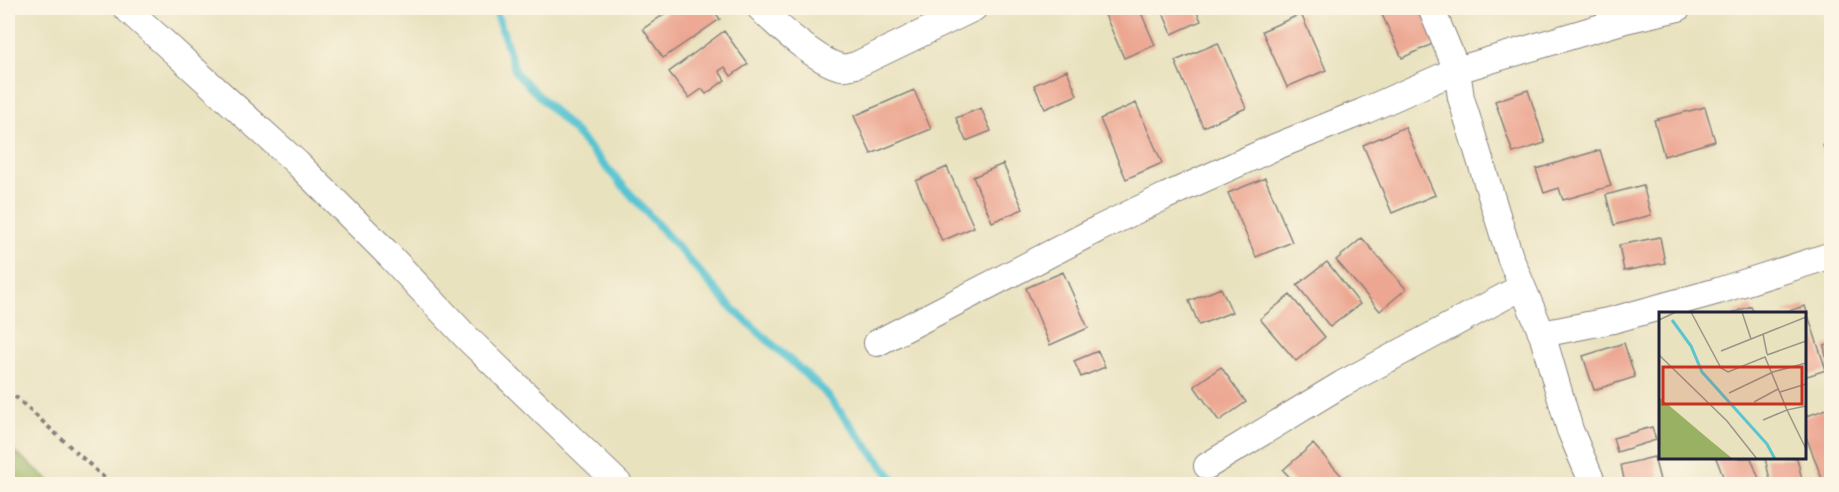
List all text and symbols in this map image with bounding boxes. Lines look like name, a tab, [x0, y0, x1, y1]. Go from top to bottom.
inset map	[1659, 312, 1806, 459]

